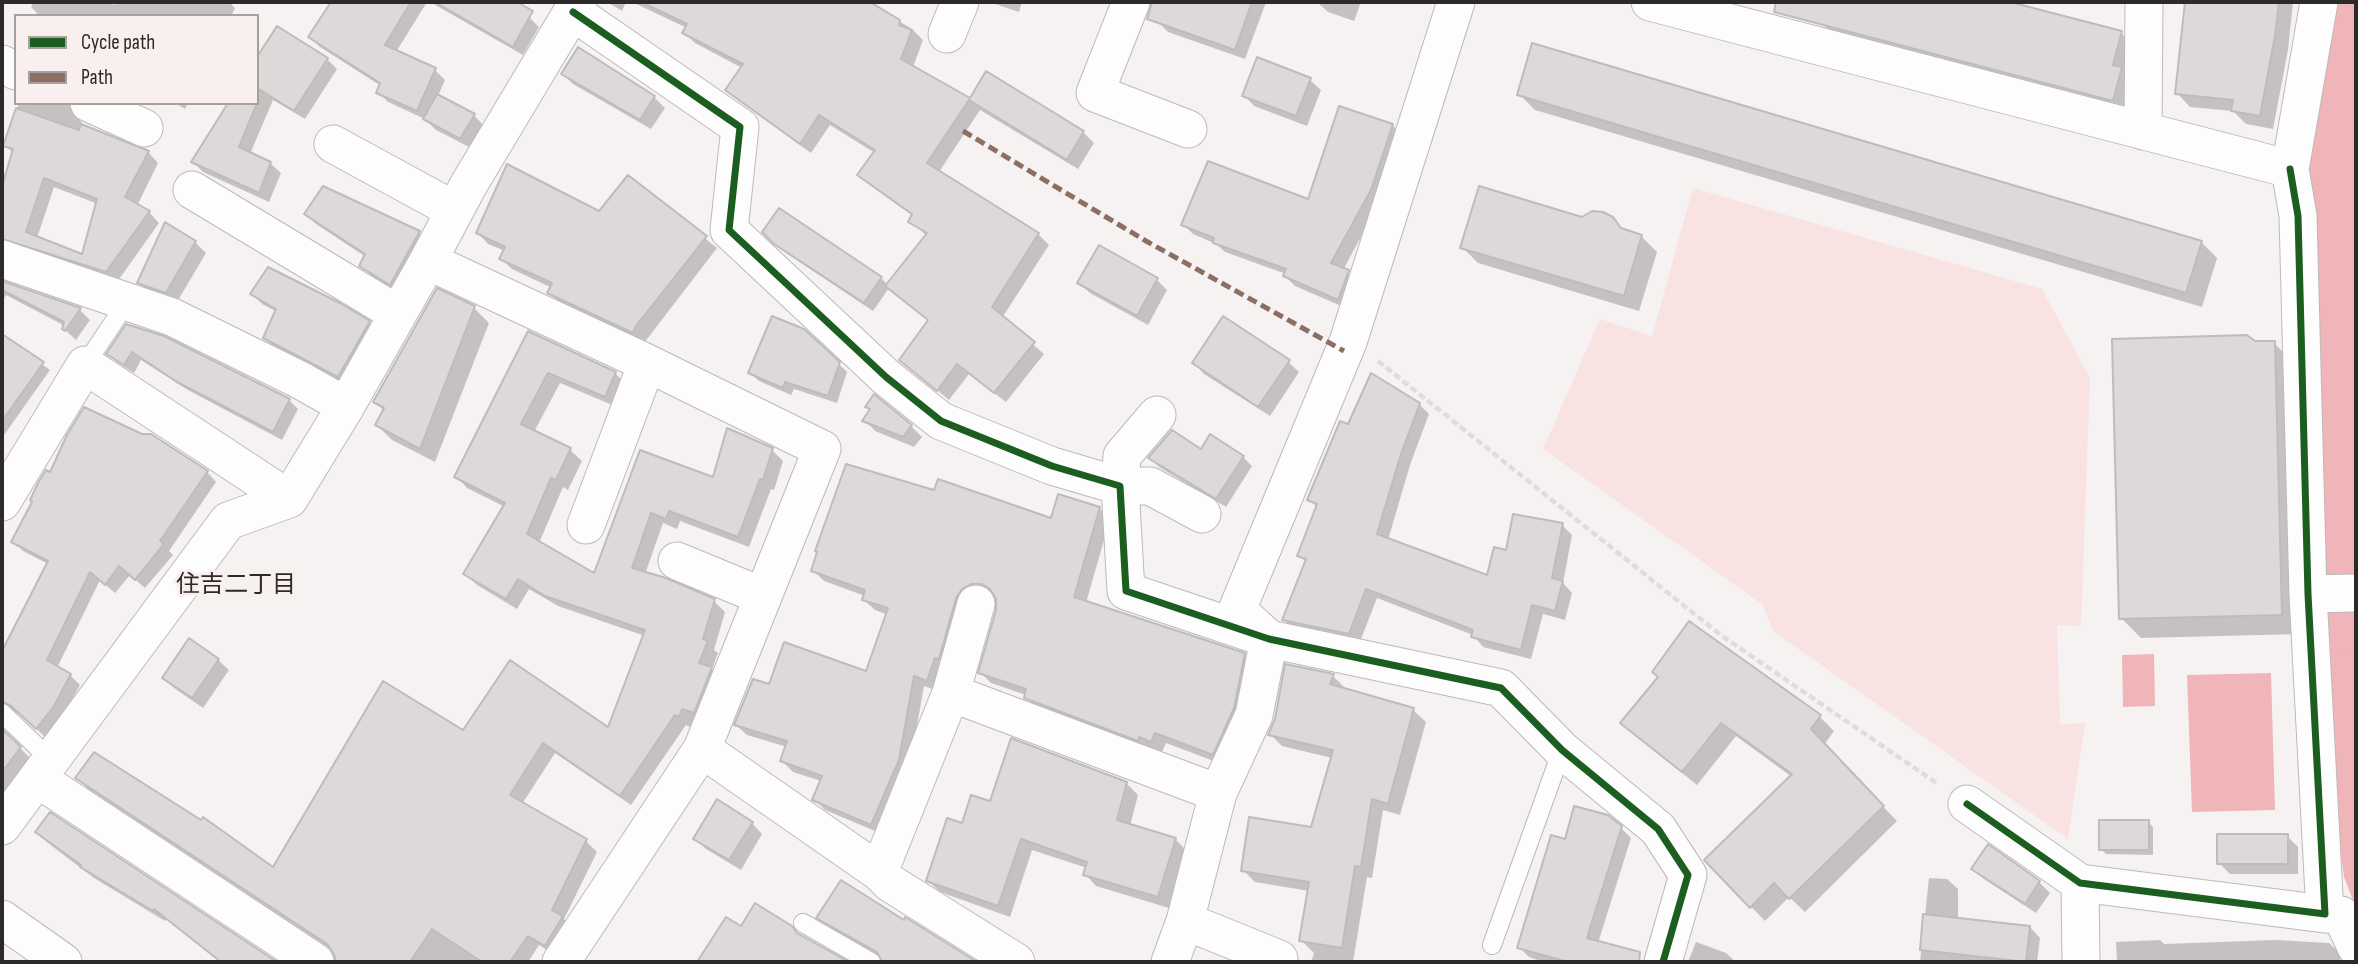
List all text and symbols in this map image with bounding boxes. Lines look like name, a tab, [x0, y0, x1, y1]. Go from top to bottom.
legend	[14, 14, 259, 105]
text: Cycle path	[81, 30, 155, 55]
text: Path	[81, 65, 113, 90]
district label: 住吉二丁目	[176, 572, 296, 600]

